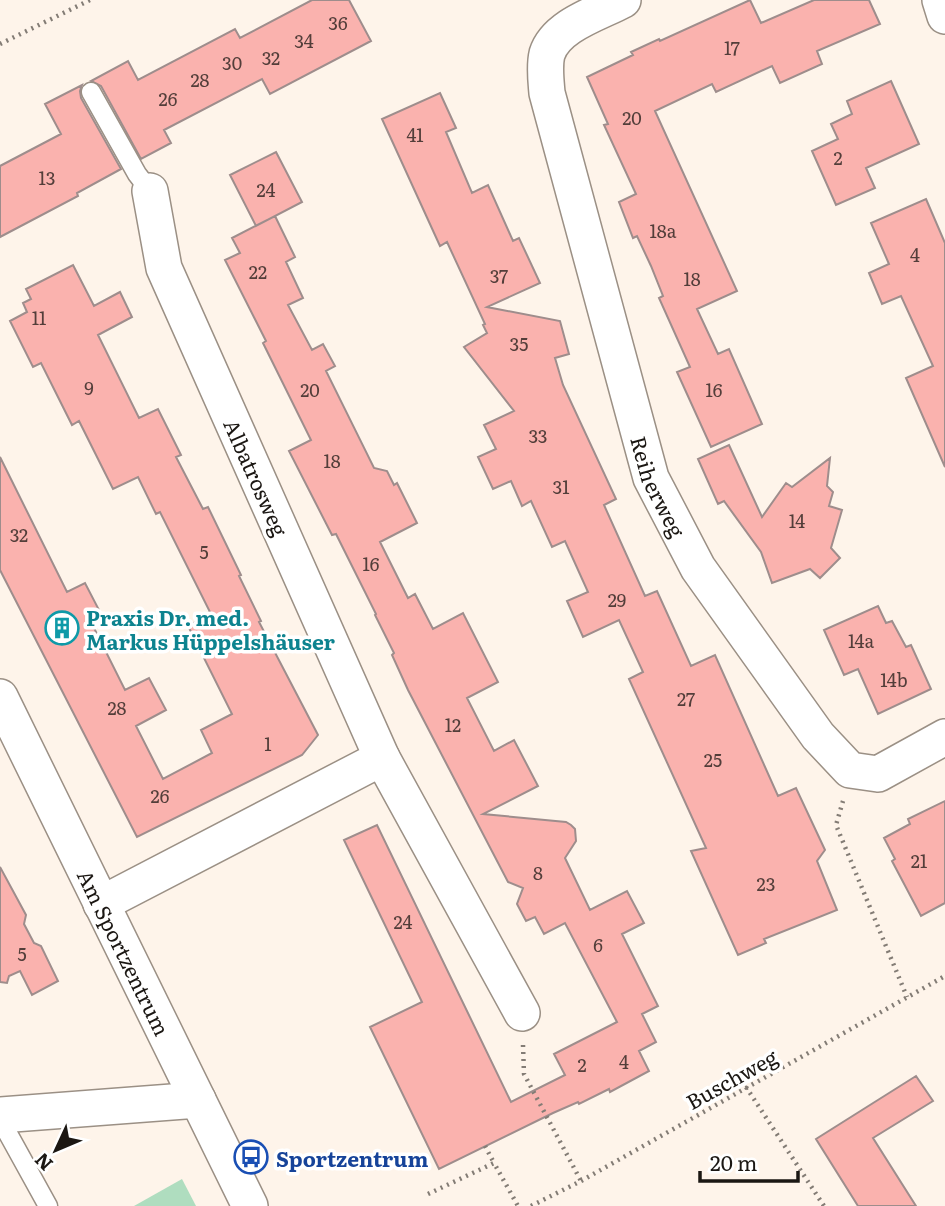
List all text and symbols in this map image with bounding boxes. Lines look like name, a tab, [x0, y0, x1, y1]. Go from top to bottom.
house number: 36	[328, 9, 348, 36]
house number: 34	[294, 27, 314, 54]
house number: 17	[724, 34, 740, 61]
house number: 32	[262, 44, 280, 71]
house number: 30	[222, 49, 242, 76]
house number: 28	[190, 66, 210, 93]
house number: 26	[159, 85, 178, 112]
house number: 20	[622, 104, 642, 131]
house number: 41	[406, 121, 424, 148]
house number: 2	[833, 144, 843, 171]
house number: 13	[38, 164, 56, 191]
house number: 24	[256, 176, 276, 203]
house number: 18a	[650, 217, 677, 244]
house number: 4	[910, 241, 920, 268]
house number: 22	[249, 258, 267, 285]
house number: 37	[490, 262, 508, 289]
house number: 18	[683, 265, 701, 292]
house number: 11	[32, 304, 46, 331]
house number: 35	[510, 330, 528, 357]
house number: 9	[84, 374, 94, 401]
house number: 20	[300, 376, 320, 403]
house number: 16	[706, 376, 723, 403]
street label: Albatrosweg	[217, 413, 297, 541]
house number: 33	[529, 422, 547, 449]
street label: Reiherweg	[625, 432, 694, 542]
house number: 18	[323, 447, 341, 474]
house number: 31	[552, 473, 570, 500]
house number: 14	[789, 507, 805, 534]
house number: 32	[10, 521, 28, 548]
house number: 5	[199, 538, 209, 565]
house number: 16	[363, 550, 380, 577]
house number: 29	[608, 586, 626, 613]
place label: Praxis Dr. med. Markus Hüppelshäuser	[86, 601, 336, 656]
building icon: Praxis Dr. med. Markus Hüppelshäuser	[43, 609, 81, 647]
house number: 14a	[848, 627, 874, 654]
house number: 14b	[880, 666, 908, 693]
house number: 27	[677, 685, 695, 712]
house number: 28	[107, 694, 127, 721]
house number: 12	[445, 711, 461, 738]
house number: 1	[264, 730, 272, 757]
house number: 25	[704, 746, 722, 773]
house number: 26	[151, 782, 170, 809]
house number: 21	[911, 847, 927, 874]
house number: 8	[533, 859, 543, 886]
street label: Am Sportzentrum	[71, 864, 179, 1040]
house number: 23	[757, 870, 775, 897]
house number: 24	[393, 908, 413, 935]
house number: 6	[593, 931, 603, 958]
house number: 5	[17, 940, 27, 967]
street label: Buschweg	[680, 1040, 783, 1116]
house number: 4	[619, 1048, 629, 1075]
house number: 2	[577, 1051, 587, 1078]
north arrow	[21, 1115, 91, 1185]
bus stop icon: Sportzentrum	[232, 1138, 270, 1176]
scale bar	[700, 1140, 798, 1184]
place label: Sportzentrum	[276, 1142, 428, 1173]
text: 20 m	[710, 1146, 757, 1177]
text: N	[27, 1147, 59, 1178]

